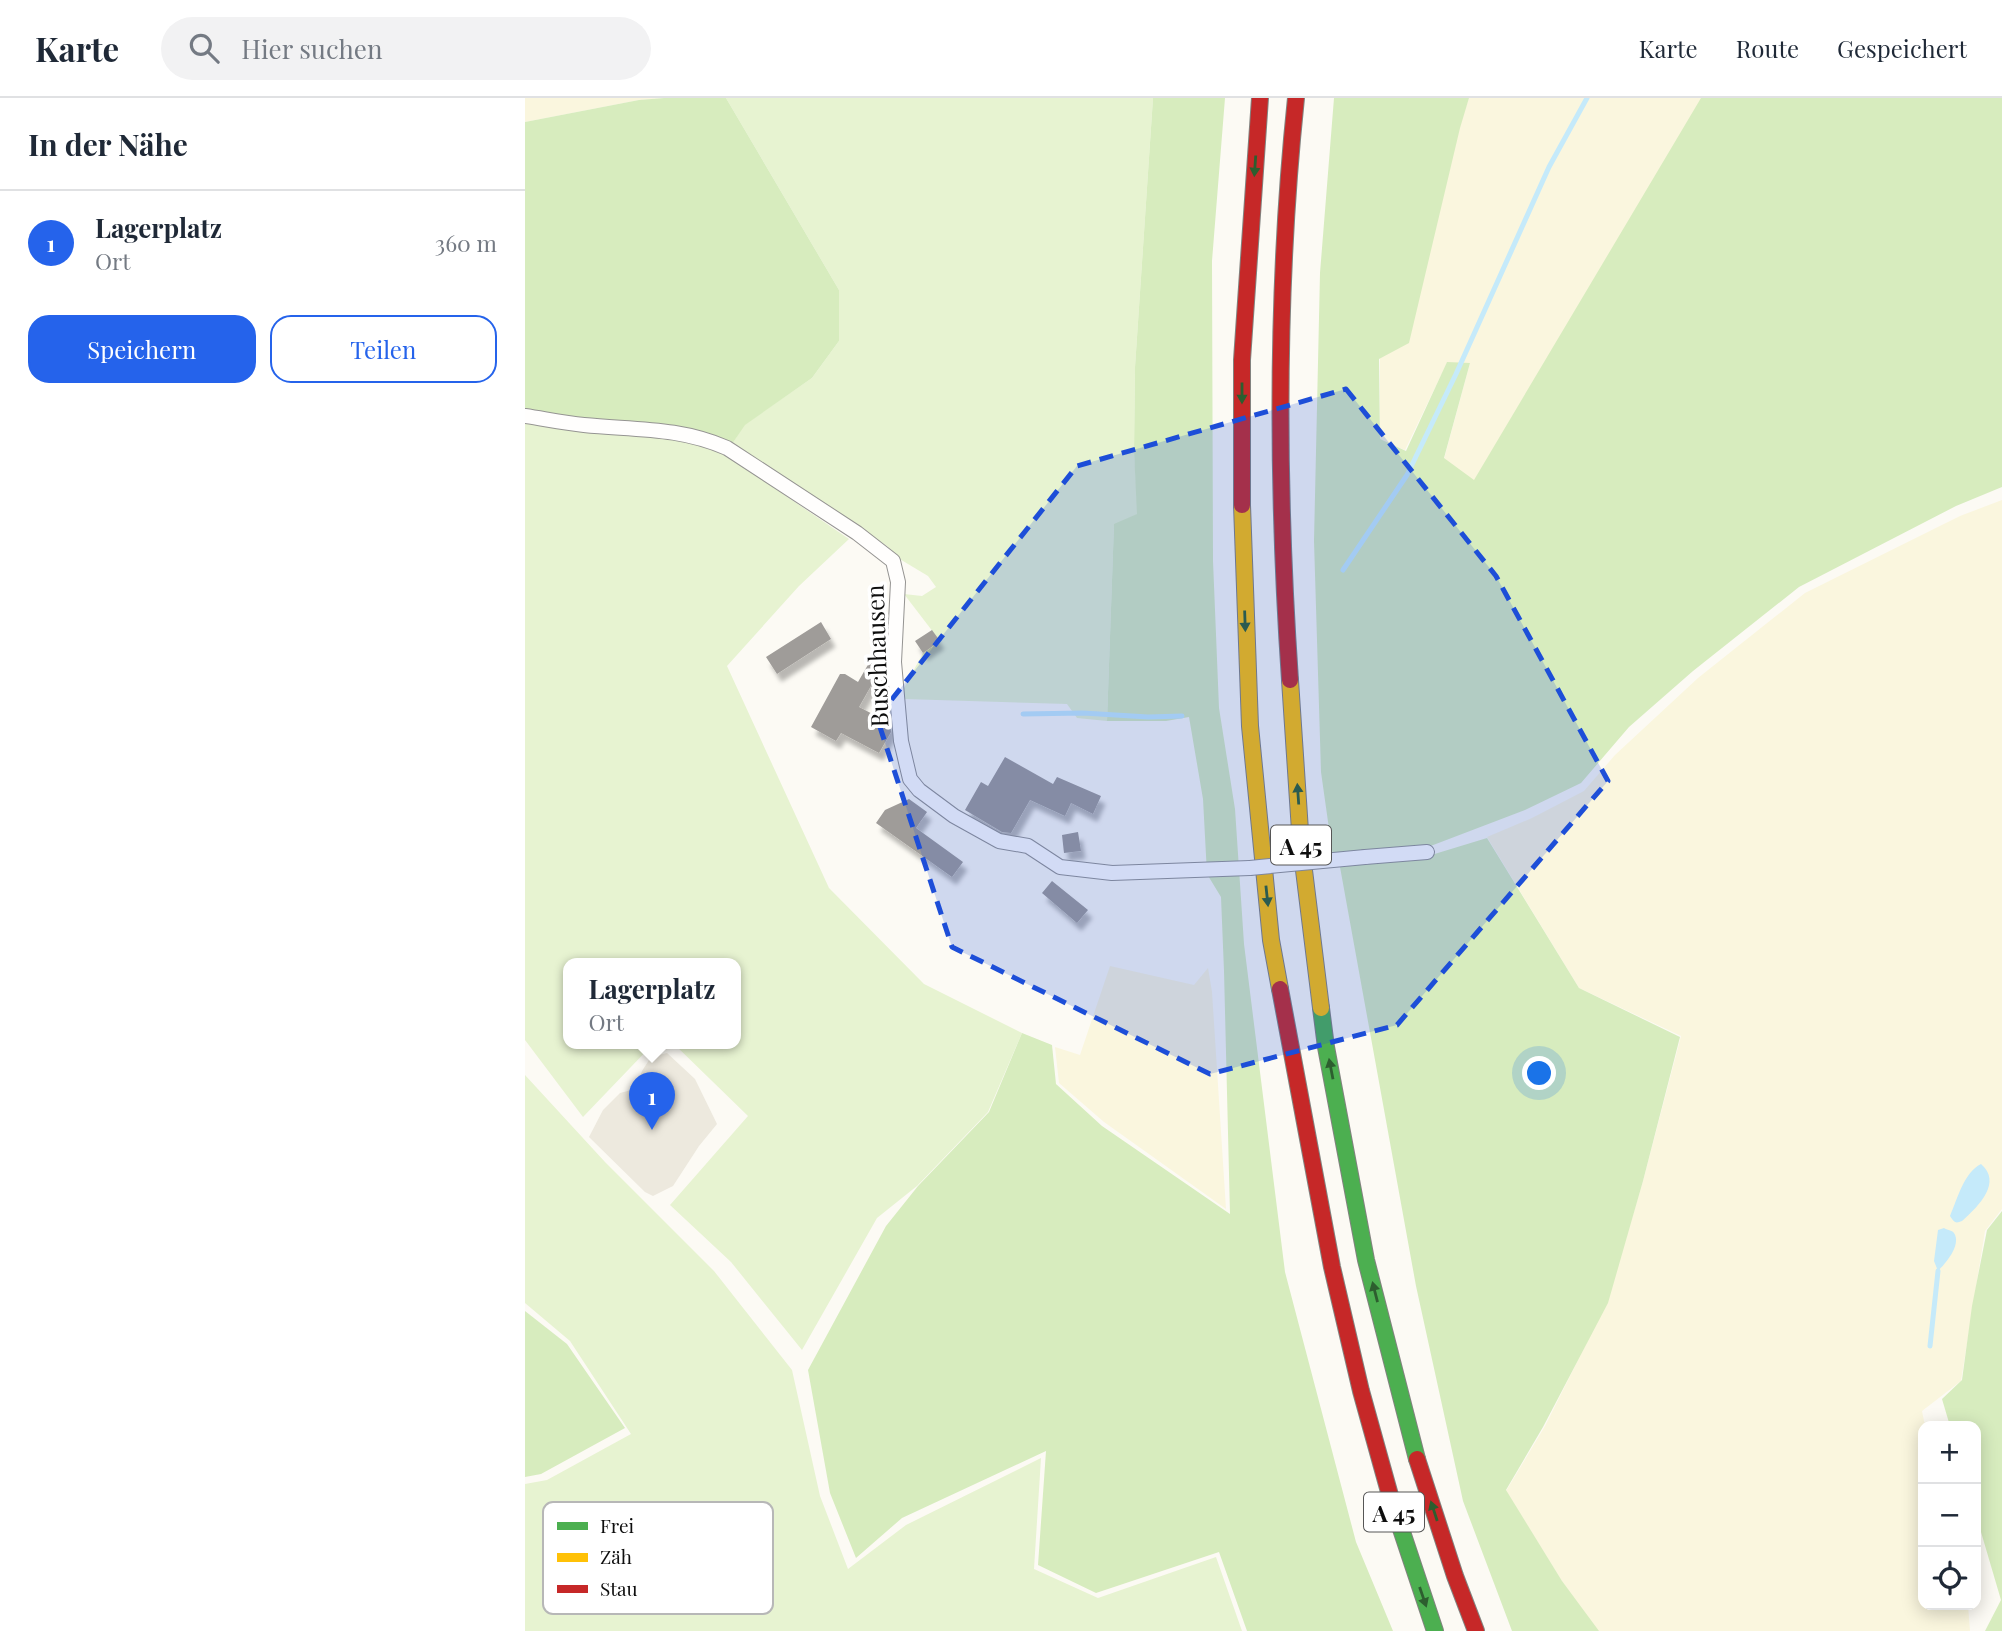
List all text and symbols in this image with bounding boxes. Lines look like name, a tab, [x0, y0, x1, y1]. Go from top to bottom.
search box	[161, 17, 651, 80]
text: Karte	[35, 26, 119, 70]
icon: search	[185, 29, 223, 67]
text: Hier suchen	[241, 31, 383, 66]
text: Karte	[1639, 32, 1698, 64]
text: Route	[1736, 32, 1799, 64]
text: Gespeichert	[1837, 32, 1967, 64]
text: In der Nähe	[28, 124, 188, 164]
one-way arrow	[1249, 155, 1260, 177]
text: Lagerplatz	[95, 210, 222, 245]
text: 1	[47, 227, 55, 258]
text: 360 m	[435, 227, 497, 258]
text: Ort	[95, 245, 130, 276]
button: Speichern	[28, 315, 256, 383]
button: Teilen	[270, 315, 497, 383]
one-way arrow	[1236, 382, 1248, 404]
street label: Buschhausen	[858, 584, 894, 728]
one-way arrow	[1240, 610, 1251, 632]
one-way arrow	[1292, 783, 1303, 805]
road number: A 45	[1271, 825, 1331, 864]
one-way arrow	[1261, 885, 1272, 907]
popup	[563, 958, 741, 1049]
text: Lagerplatz	[588, 971, 716, 1006]
text: Ort	[588, 1006, 624, 1037]
your location	[1522, 1056, 1556, 1090]
one-way arrow	[1325, 1058, 1336, 1080]
pin: 1	[629, 1072, 675, 1130]
one-way arrow	[1369, 1281, 1380, 1303]
map controls	[1918, 1421, 1981, 1610]
button: +	[1918, 1421, 1981, 1484]
button: −	[1918, 1484, 1981, 1547]
road number: A 45	[1364, 1492, 1424, 1532]
one-way arrow	[1428, 1501, 1439, 1522]
legend	[543, 1502, 773, 1614]
text: Frei	[600, 1512, 635, 1538]
text: Zäh	[600, 1543, 632, 1569]
button: locate	[1918, 1547, 1981, 1610]
text: Stau	[600, 1575, 638, 1601]
one-way arrow	[1418, 1587, 1429, 1608]

